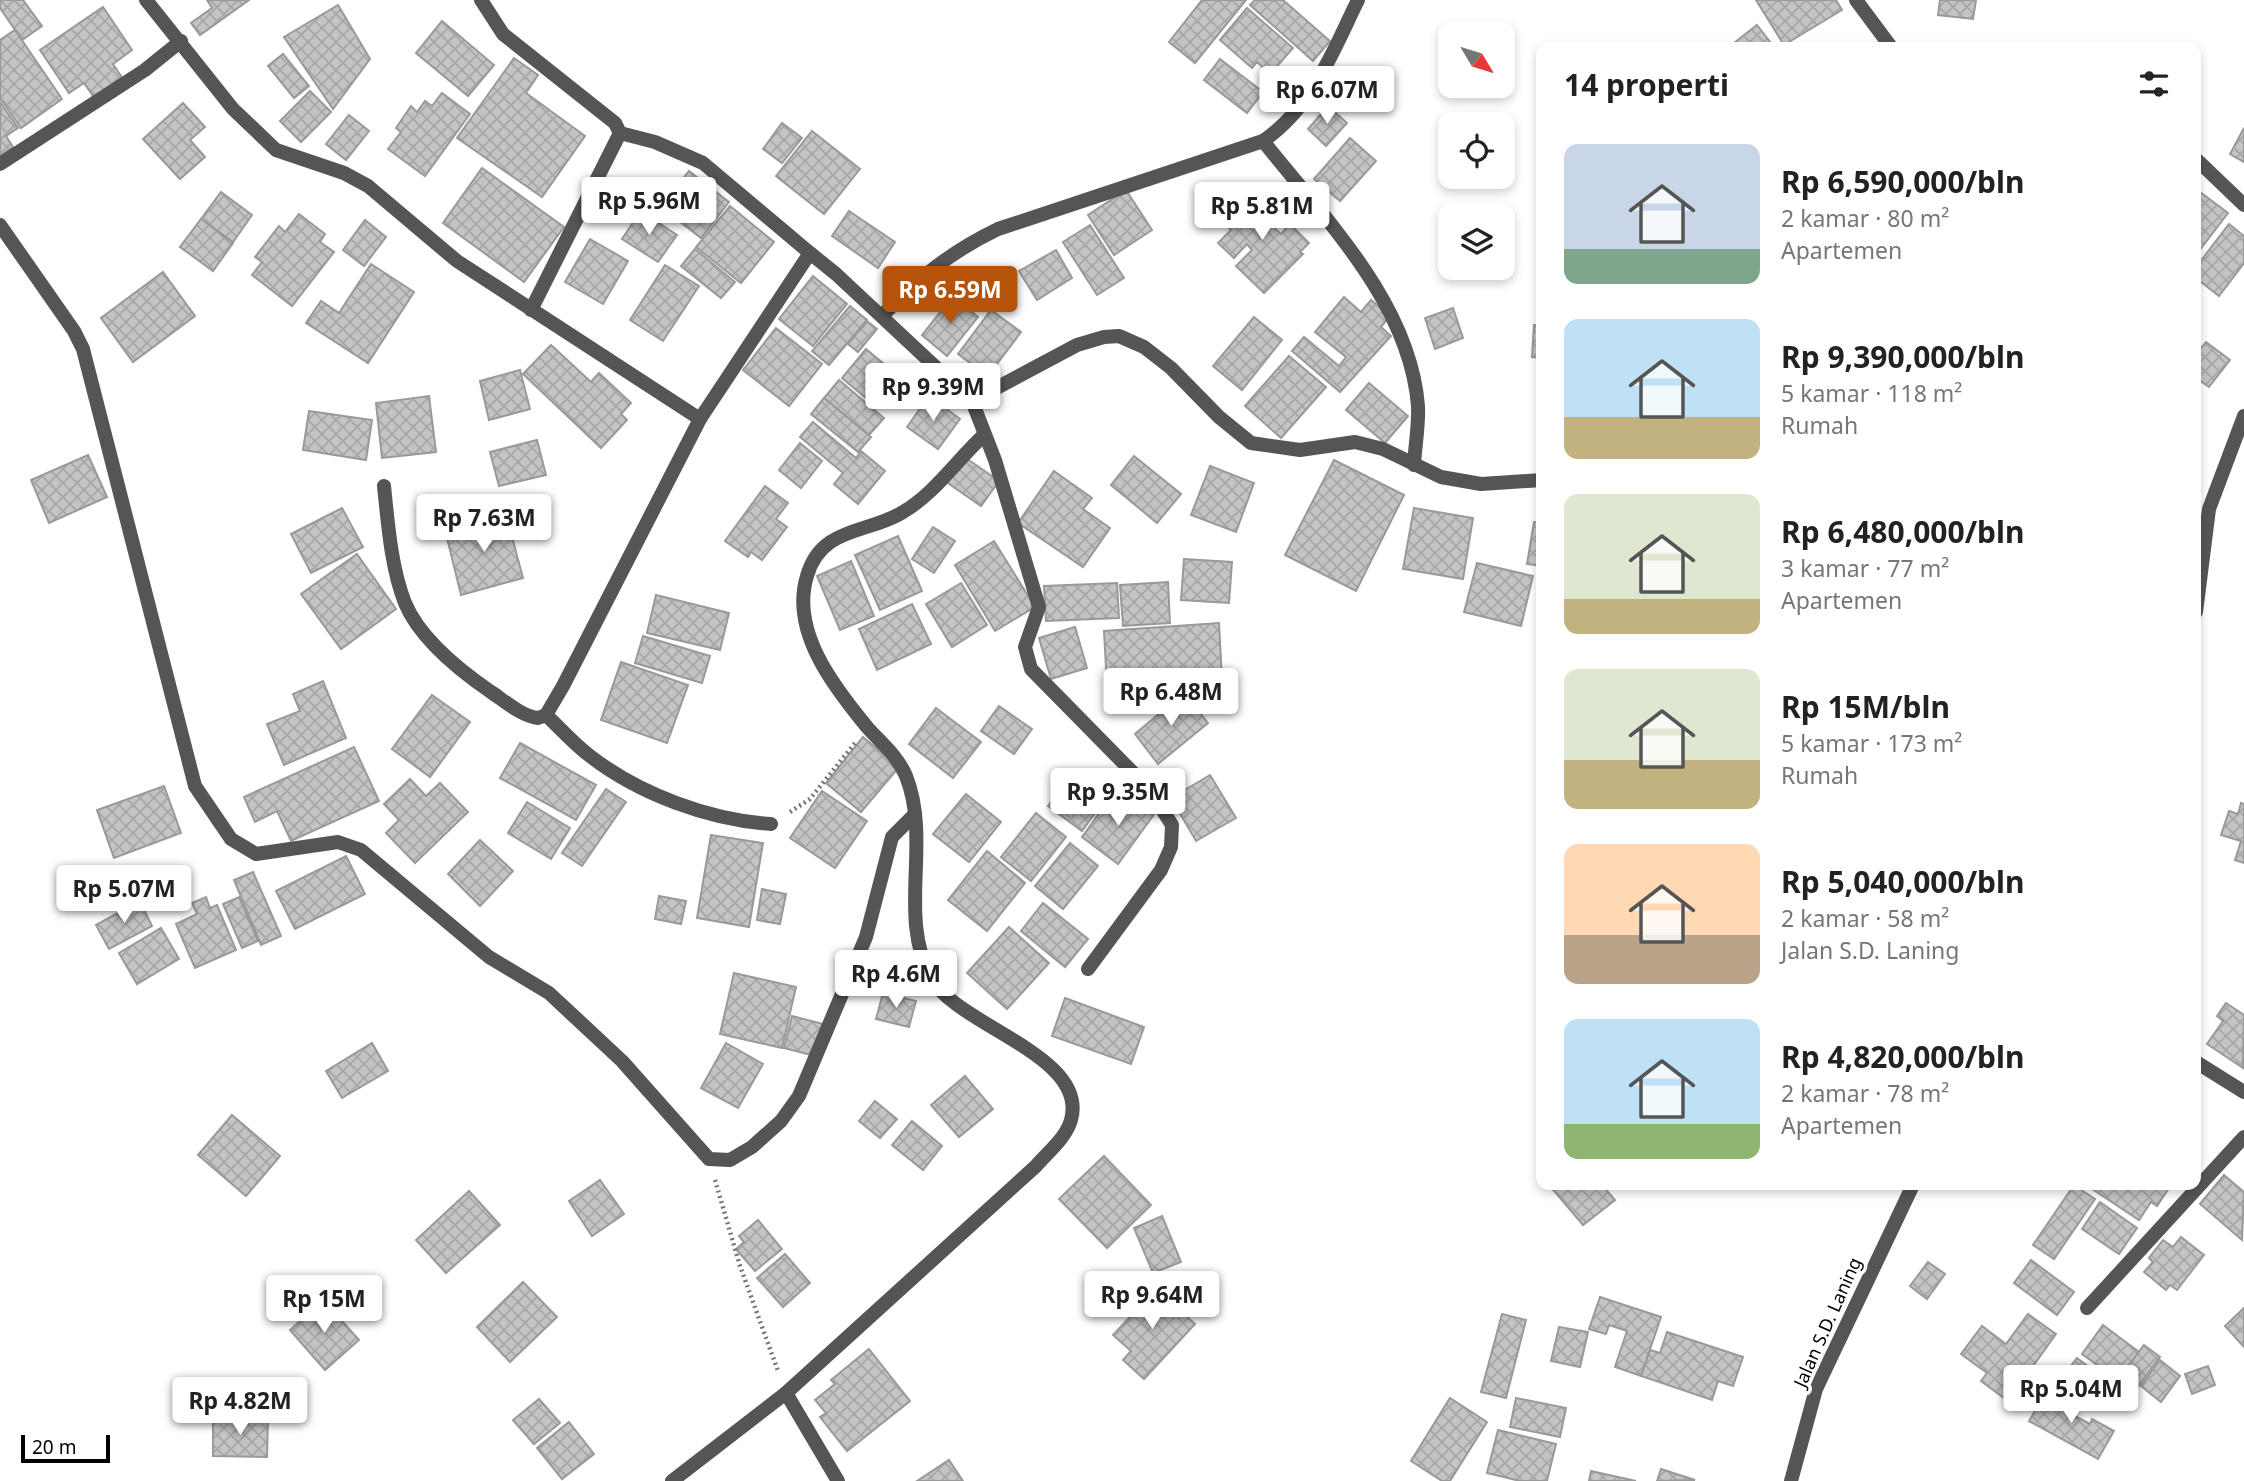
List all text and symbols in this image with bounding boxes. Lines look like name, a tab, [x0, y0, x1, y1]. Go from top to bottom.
north arrow	[1438, 21, 1516, 98]
map controls	[1438, 21, 1515, 280]
text: 14 properti	[1564, 64, 1729, 105]
icon: filters	[2135, 65, 2173, 103]
pin: Rp 6.07M	[1255, 66, 1399, 126]
text: Rp 6.07M	[1275, 73, 1379, 105]
button: locate	[1438, 112, 1515, 189]
text: Rp 6,590,000/bln	[1781, 161, 2025, 202]
icon: home	[1620, 172, 1704, 256]
pin: Rp 5.96M	[577, 177, 721, 237]
pin: Rp 5.81M	[1190, 182, 1334, 242]
text: Rp 5.96M	[597, 184, 701, 216]
text: Rp 5.81M	[1210, 189, 1314, 221]
text: 2 kamar · 80 m²	[1781, 202, 1949, 234]
button: layers	[1438, 203, 1515, 280]
text: Apartemen	[1781, 234, 1902, 266]
pin: Rp 6.59M	[878, 266, 1022, 326]
text: Rp 6.59M	[898, 273, 1002, 305]
text: Rp 9,390,000/bln	[1781, 336, 2025, 377]
icon: home	[1620, 347, 1704, 431]
pin: Rp 9.39M	[861, 364, 1005, 423]
text: Rp 9.39M	[881, 370, 985, 402]
text: 5 kamar · 118 m²	[1781, 377, 1962, 409]
text: Rumah	[1781, 409, 1858, 441]
pin: Rp 7.63M	[412, 494, 556, 554]
text: Rp 7.63M	[432, 501, 536, 533]
text: Rp 6,480,000/bln	[1781, 511, 2025, 552]
icon: home	[1620, 522, 1704, 606]
text: 3 kamar · 77 m²	[1781, 552, 1949, 584]
text: Apartemen	[1781, 584, 1902, 616]
pin: Rp 6.48M	[1099, 668, 1243, 728]
text: Rp 6.48M	[1119, 675, 1223, 707]
text: Rp 15M/bln	[1781, 686, 1950, 727]
icon: home	[1620, 697, 1704, 781]
text: 5 kamar · 173 m²	[1781, 727, 1962, 759]
text: Rumah	[1781, 759, 1858, 791]
pin: Rp 9.35M	[1046, 768, 1190, 828]
text: Rp 9.35M	[1066, 775, 1170, 807]
text: Rp 5,040,000/bln	[1781, 861, 2025, 902]
pin: Rp 5.07M	[52, 866, 196, 925]
text: Rp 5.07M	[72, 872, 176, 904]
icon: home	[1620, 872, 1704, 956]
text: 2 kamar · 58 m²	[1781, 902, 1949, 934]
text: Jalan S.D. Laning	[1781, 934, 1959, 966]
pin: Rp 4.6M	[831, 950, 961, 1010]
text: Rp 4.6M	[851, 957, 941, 989]
text: Rp 4,820,000/bln	[1781, 1036, 2025, 1077]
icon: home	[1620, 1047, 1704, 1131]
text: 2 kamar · 78 m²	[1781, 1077, 1949, 1109]
text: Apartemen	[1781, 1109, 1902, 1141]
street label: Jalan S.D. Laning	[1787, 1253, 1866, 1393]
pin: Rp 9.64M	[1080, 1272, 1224, 1331]
pin: Rp 15M	[267, 1276, 381, 1335]
text: Rp 9.64M	[1100, 1278, 1204, 1310]
text: Rp 15M	[282, 1282, 366, 1314]
pin: Rp 5.04M	[1999, 1366, 2143, 1425]
text: Rp 5.04M	[2019, 1372, 2123, 1404]
pin: Rp 4.82M	[168, 1378, 312, 1437]
text: Rp 4.82M	[188, 1384, 292, 1416]
scale bar	[21, 1432, 110, 1464]
text: 20 m	[32, 1434, 76, 1460]

